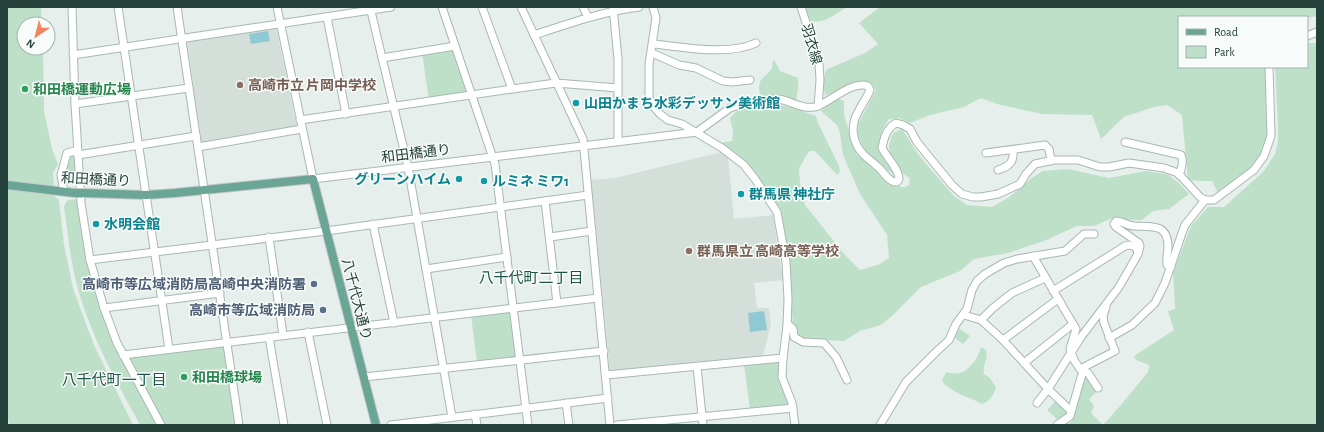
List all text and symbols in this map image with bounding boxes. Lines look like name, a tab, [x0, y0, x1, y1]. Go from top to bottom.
north arrow	[16, 16, 56, 56]
legend	[1178, 16, 1308, 68]
street label: 羽衣線	[799, 22, 825, 66]
text: Road	[1214, 26, 1238, 38]
text: N	[24, 37, 37, 50]
text: Park	[1214, 46, 1235, 58]
place label: 高崎市立 片岡中学校	[248, 78, 376, 93]
marker: 高崎市立 片岡中学校	[235, 80, 245, 90]
place label: 和田橋運動広場	[33, 82, 131, 97]
marker: 和田橋運動広場	[20, 84, 30, 94]
place label: 山田かまち水彩デッサン美術館	[584, 95, 780, 111]
marker: 山田かまち水彩デッサン美術館	[571, 98, 581, 108]
street label: 和田橋通り	[380, 142, 452, 165]
street label: 和田橋通り	[61, 170, 131, 189]
place label: グリーンハイム	[354, 171, 451, 187]
marker: グリーンハイム	[454, 174, 464, 184]
place label: ルミネ ミワ1	[492, 175, 569, 189]
marker: ルミネ ミワ1	[479, 176, 489, 186]
place label: 群馬県 神社庁	[749, 186, 835, 202]
marker: 群馬県 神社庁	[736, 189, 746, 199]
place label: 水明会館	[104, 217, 160, 232]
marker: 水明会館	[91, 219, 101, 229]
place label: 群馬県立 高崎高等学校	[697, 243, 839, 259]
marker: 群馬県立 高崎高等学校	[684, 246, 694, 256]
street label: 八千代大通り	[339, 256, 375, 342]
district label: 八千代町二丁目	[478, 269, 584, 286]
place label: 高崎市等広域消防局高崎中央消防署	[82, 276, 306, 292]
marker: 高崎市等広域消防局高崎中央消防署	[309, 279, 319, 289]
place label: 高崎市等広域消防局	[189, 302, 315, 318]
marker: 高崎市等広域消防局	[318, 305, 328, 315]
place label: 和田橋球場	[192, 370, 262, 385]
district label: 八千代町一丁目	[61, 371, 167, 388]
marker: 和田橋球場	[179, 372, 189, 382]

